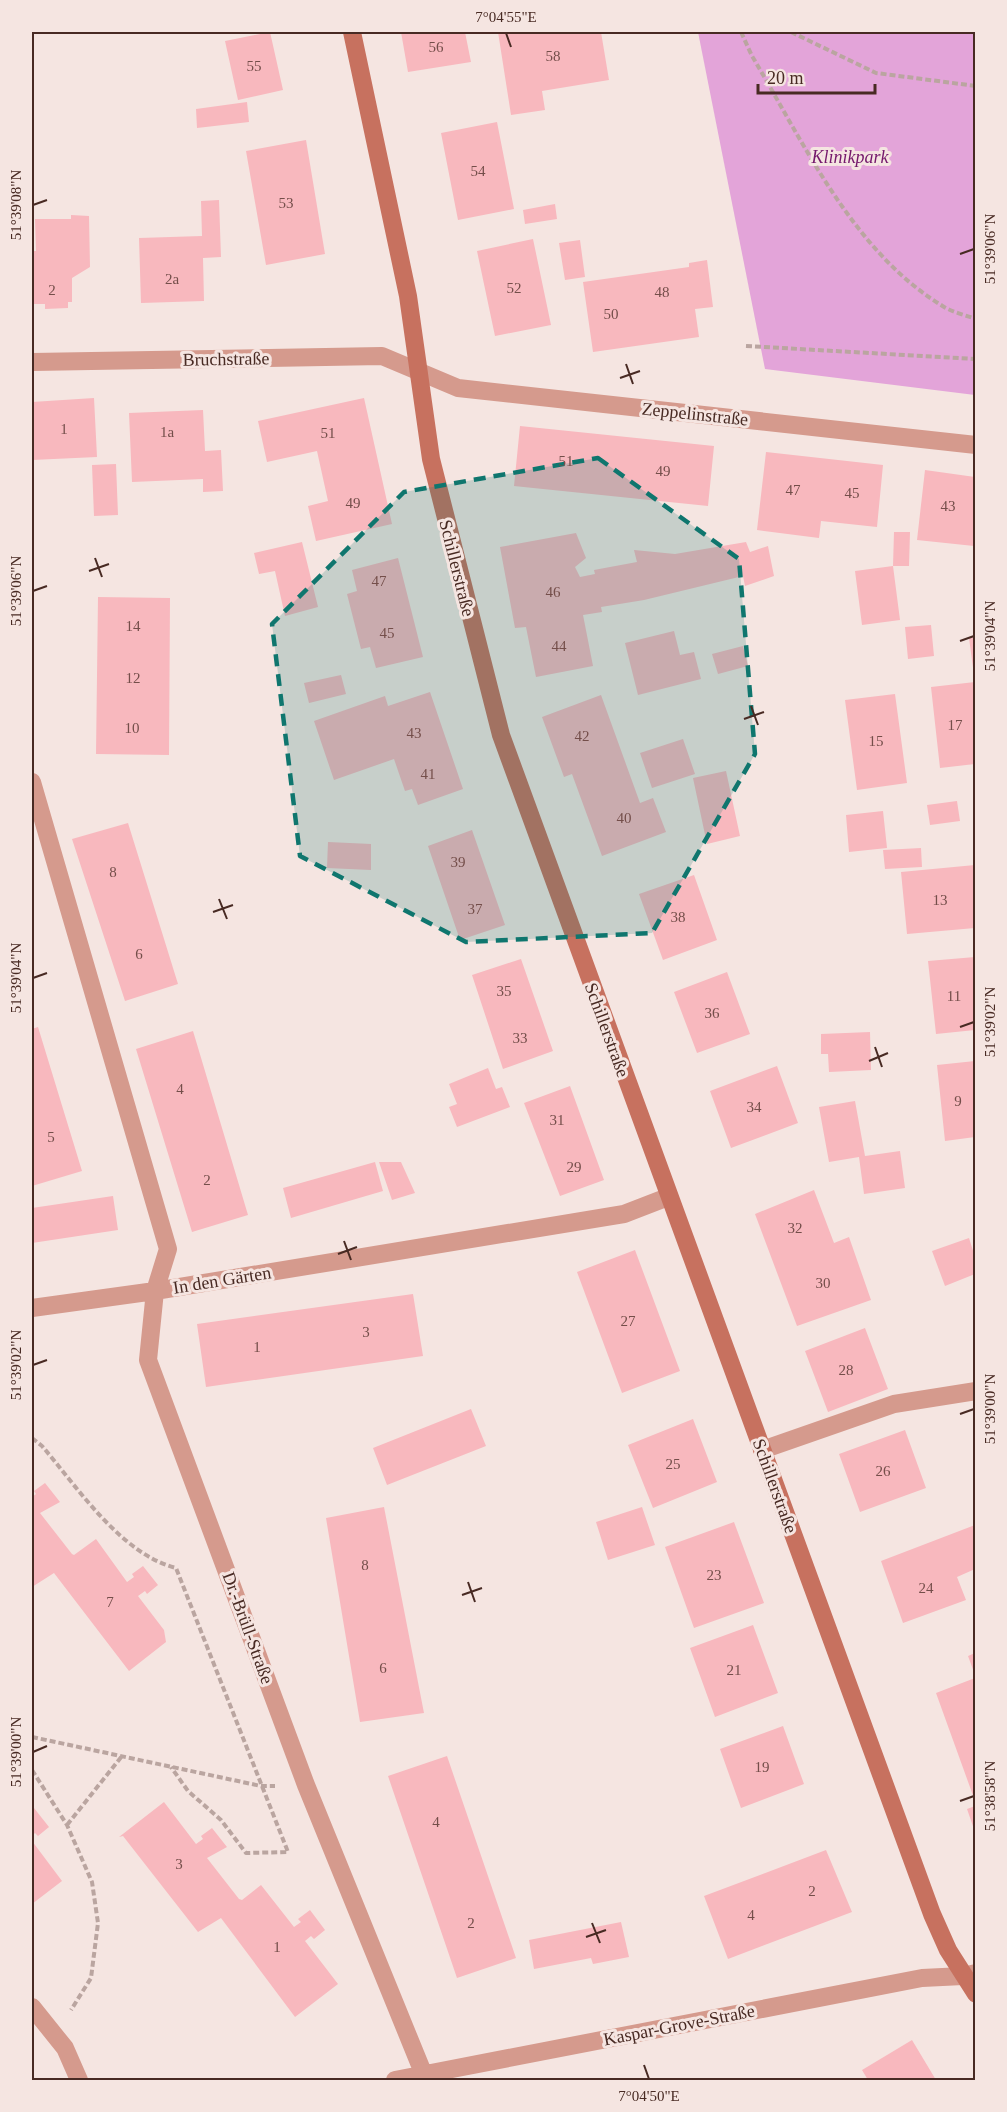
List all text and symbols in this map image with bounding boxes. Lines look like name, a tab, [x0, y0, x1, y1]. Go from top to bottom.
text: 7°04'55"E	[475, 9, 537, 25]
house number: 56	[429, 39, 444, 55]
house number: 58	[546, 48, 561, 64]
scale bar	[758, 57, 875, 95]
house number: 55	[247, 58, 262, 74]
text: 20 m	[767, 68, 804, 88]
park label: Klinikpark	[811, 147, 890, 167]
house number: 54	[471, 163, 486, 179]
text: 51°39'08"N	[8, 170, 24, 240]
house number: 53	[279, 195, 294, 211]
text: 51°39'06"N	[982, 214, 998, 284]
house number: 2a	[165, 271, 179, 287]
house number: 52	[507, 280, 522, 296]
house number: 2	[48, 282, 56, 298]
house number: 48	[655, 284, 670, 300]
house number: 50	[604, 306, 619, 322]
street label: Bruchstraße	[182, 348, 270, 370]
street label: Zeppelinstraße	[641, 398, 749, 430]
house number: 1	[60, 421, 68, 437]
house number: 1a	[160, 424, 174, 440]
house number: 51	[321, 425, 336, 441]
house number: 51	[559, 453, 574, 469]
house number: 49	[656, 463, 671, 479]
house number: 47	[786, 482, 801, 498]
house number: 45	[845, 485, 860, 501]
house number: 49	[346, 495, 361, 511]
house number: 43	[941, 498, 956, 514]
street label: Schillerstraße	[435, 518, 479, 618]
text: 51°39'06"N	[8, 556, 24, 626]
house number: 47	[372, 573, 387, 589]
house number: 46	[546, 584, 561, 600]
text: 51°39'04"N	[982, 601, 998, 671]
house number: 14	[126, 618, 141, 634]
house number: 45	[380, 625, 395, 641]
house number: 44	[552, 638, 567, 654]
house number: 12	[126, 670, 141, 686]
house number: 17	[948, 717, 963, 733]
house number: 10	[125, 720, 140, 736]
house number: 43	[407, 725, 422, 741]
house number: 42	[575, 728, 590, 744]
house number: 15	[869, 733, 884, 749]
house number: 41	[421, 766, 436, 782]
house number: 40	[617, 810, 632, 826]
house number: 39	[451, 854, 466, 870]
house number: 8	[109, 864, 117, 880]
house number: 13	[933, 892, 948, 908]
house number: 37	[468, 901, 483, 917]
house number: 38	[671, 909, 686, 925]
text: 51°39'04"N	[8, 943, 24, 1013]
house number: 6	[135, 946, 143, 962]
street label: Schillerstraße	[581, 980, 633, 1080]
house number: 35	[497, 983, 512, 999]
text: 51°39'02"N	[982, 987, 998, 1057]
house number: 11	[947, 988, 961, 1004]
house number: 36	[705, 1005, 720, 1021]
house number: 33	[513, 1030, 528, 1046]
house number: 4	[176, 1081, 184, 1097]
house number: 9	[954, 1093, 962, 1109]
house number: 34	[747, 1099, 762, 1115]
house number: 31	[550, 1112, 565, 1128]
house number: 5	[47, 1129, 55, 1145]
house number: 29	[567, 1159, 582, 1175]
house number: 2	[203, 1172, 211, 1188]
house number: 32	[788, 1220, 803, 1236]
street label: In den Gärten	[172, 1262, 272, 1298]
house number: 30	[816, 1275, 831, 1291]
house number: 27	[621, 1313, 636, 1329]
house number: 3	[362, 1324, 370, 1340]
text: 51°39'02"N	[8, 1330, 24, 1400]
house number: 1	[253, 1339, 261, 1355]
house number: 28	[839, 1362, 854, 1378]
text: 51°39'00"N	[982, 1374, 998, 1444]
street label: Schillerstraße	[749, 1436, 801, 1536]
house number: 25	[666, 1456, 681, 1472]
house number: 26	[876, 1463, 891, 1479]
house number: 8	[361, 1557, 369, 1573]
house number: 23	[707, 1567, 722, 1583]
street label: Dr.-Brüll-Straße	[219, 1569, 277, 1687]
house number: 24	[919, 1580, 934, 1596]
house number: 7	[106, 1594, 114, 1610]
house number: 6	[379, 1660, 387, 1676]
house number: 21	[727, 1662, 742, 1678]
text: 51°39'00"N	[8, 1717, 24, 1787]
house number: 19	[755, 1759, 770, 1775]
text: 51°38'58"N	[982, 1761, 998, 1831]
house number: 4	[432, 1814, 440, 1830]
house number: 3	[175, 1856, 183, 1872]
house number: 2	[808, 1883, 816, 1899]
house number: 4	[747, 1907, 755, 1923]
house number: 2	[467, 1915, 475, 1931]
house number: 1	[273, 1939, 281, 1955]
street label: Kaspar-Grove-Straße	[602, 2001, 756, 2049]
text: 7°04'50"E	[618, 2088, 680, 2104]

